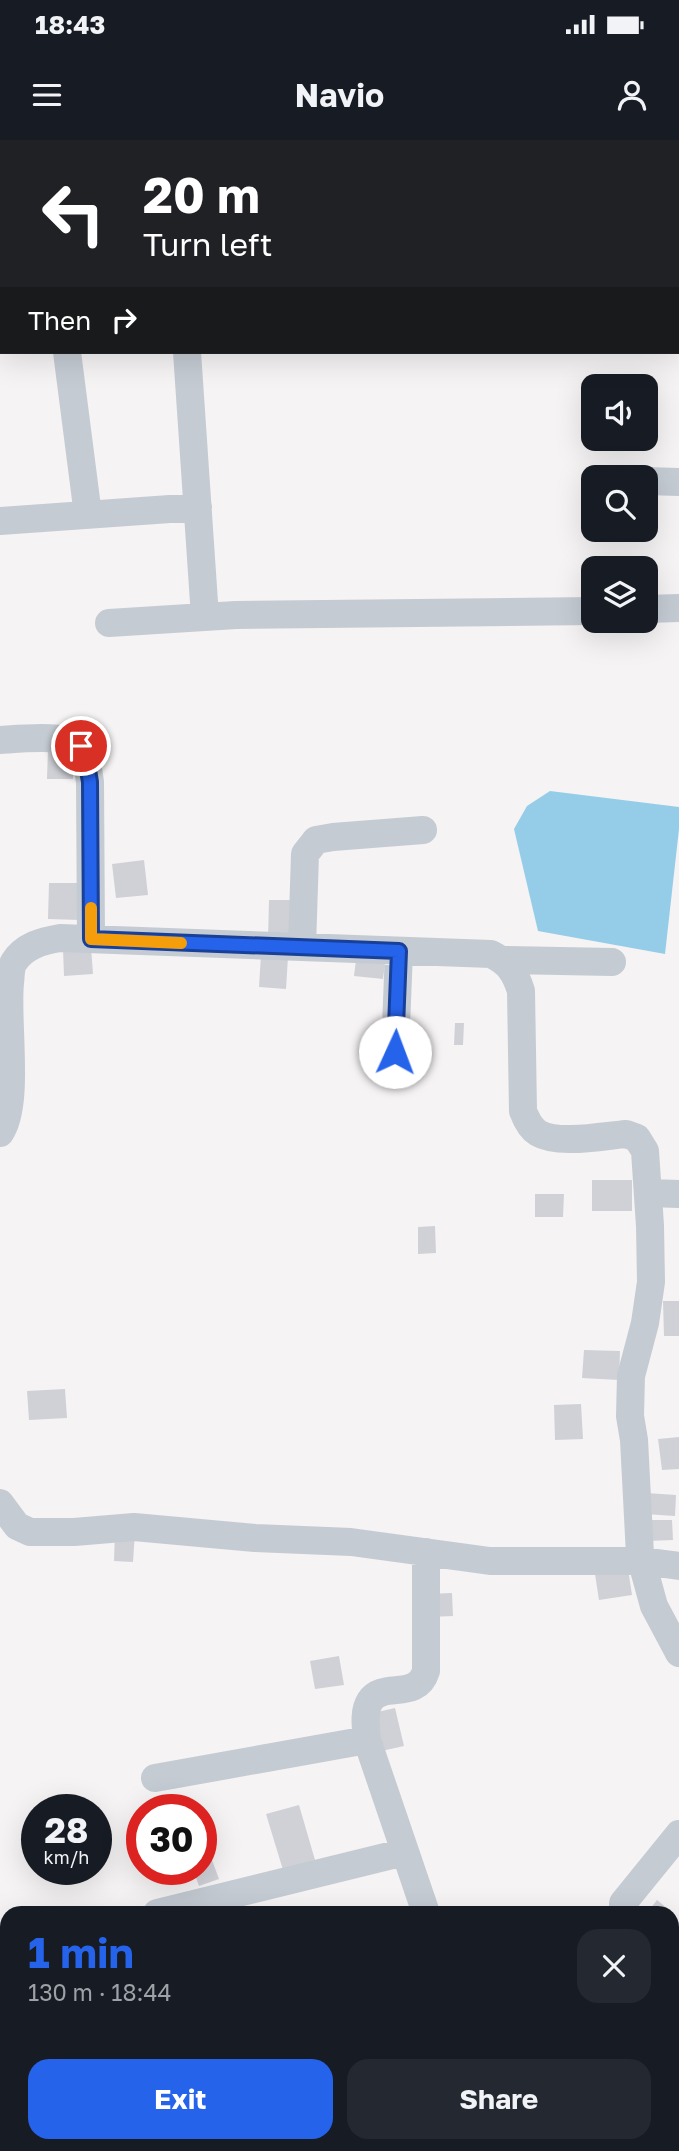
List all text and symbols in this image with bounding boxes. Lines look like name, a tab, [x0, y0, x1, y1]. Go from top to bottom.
text: 18:43	[35, 9, 105, 40]
icon: menu	[28, 76, 66, 114]
text: Navio	[295, 76, 384, 114]
icon: person	[613, 76, 651, 114]
text: 20 m	[143, 165, 260, 224]
icon: left	[28, 168, 119, 259]
text: Turn left	[143, 225, 272, 263]
icon: right	[105, 301, 143, 339]
text: Then	[28, 305, 91, 336]
map controls	[581, 374, 658, 633]
button: sound	[581, 374, 658, 451]
button: search	[581, 465, 658, 542]
button: layers	[581, 556, 658, 633]
pin	[51, 716, 111, 776]
icon: arrive	[62, 727, 100, 765]
position arrow	[358, 1015, 432, 1089]
speed limit sign: 30	[126, 1794, 217, 1885]
text: 28	[45, 1809, 88, 1851]
text: km/h	[44, 1846, 89, 1868]
text: 1 min	[28, 1927, 134, 1977]
button: close	[577, 1929, 651, 2003]
text: 130 m · 18:44	[28, 1978, 172, 2006]
button: Exit	[28, 2059, 333, 2139]
button: Share	[347, 2059, 651, 2139]

